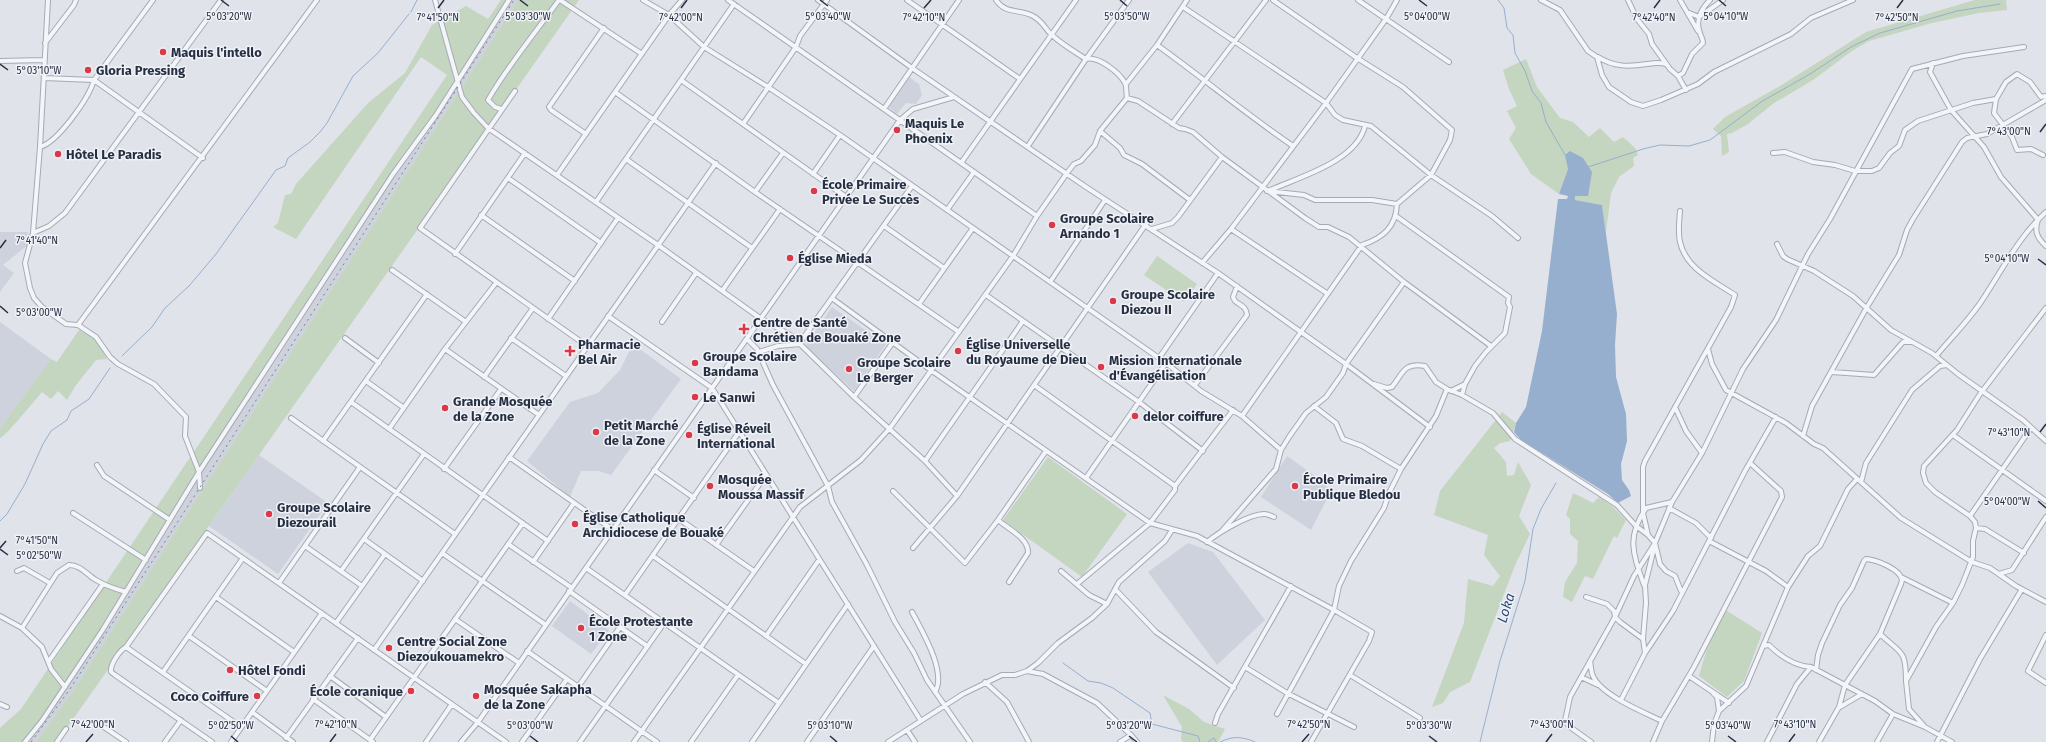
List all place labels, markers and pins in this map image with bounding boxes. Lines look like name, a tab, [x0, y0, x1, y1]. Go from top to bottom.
place label: Maquis l'intello	[171, 45, 262, 60]
marker: Maquis l'intello	[158, 47, 168, 57]
place label: Gloria Pressing	[96, 63, 186, 78]
marker: Gloria Pressing	[83, 65, 93, 75]
place label: Maquis Le Phoenix	[905, 116, 964, 146]
marker: Maquis Le Phoenix	[892, 125, 902, 135]
place label: Hôtel Le Paradis	[66, 147, 162, 162]
marker: Hôtel Le Paradis	[53, 149, 63, 159]
place label: École Primaire Privée Le Succès	[822, 176, 920, 207]
marker: École Primaire Privée Le Succès	[809, 186, 819, 196]
place label: Groupe Scolaire Arnando 1	[1059, 211, 1154, 241]
marker: Groupe Scolaire Arnando 1	[1047, 220, 1057, 230]
place label: Église Mieda	[798, 250, 872, 266]
marker: Église Mieda	[785, 253, 795, 263]
place label: Groupe Scolaire Diezou II	[1121, 287, 1215, 317]
marker: Groupe Scolaire Diezou II	[1108, 296, 1118, 306]
place label: Centre de Santé Chrétien de Bouaké Zone	[753, 315, 901, 345]
marker: Centre de Santé Chrétien de Bouaké Zone	[738, 323, 750, 335]
place label: Église Universelle du Royaume de Dieu	[966, 336, 1087, 367]
place label: Pharmacie Bel Air	[578, 337, 641, 367]
marker: Pharmacie Bel Air	[565, 346, 575, 356]
marker: Église Universelle du Royaume de Dieu	[953, 346, 963, 356]
place label: Groupe Scolaire Bandama	[703, 349, 797, 379]
place label: Mission Internationale d'Évangélisation	[1109, 353, 1242, 383]
place label: Groupe Scolaire Le Berger	[857, 355, 951, 385]
marker: Groupe Scolaire Bandama	[690, 358, 700, 368]
marker: Mission Internationale d'Évangélisation	[1096, 362, 1106, 372]
marker: Groupe Scolaire Le Berger	[844, 364, 854, 374]
place label: Le Sanwi	[703, 390, 755, 405]
marker: Le Sanwi	[690, 392, 700, 402]
place label: Grande Mosquée de la Zone	[453, 394, 553, 424]
marker: Grande Mosquée de la Zone	[440, 403, 450, 413]
place label: delor coiffure	[1143, 409, 1224, 424]
marker: delor coiffure	[1130, 411, 1140, 421]
place label: Petit Marché de la Zone	[604, 418, 678, 448]
place label: Église Réveil International	[697, 420, 775, 451]
marker: Petit Marché de la Zone	[591, 427, 601, 437]
marker: Église Réveil International	[684, 430, 694, 440]
place label: École Primaire Publique Bledou	[1303, 471, 1401, 502]
place label: Mosquée Moussa Massif	[718, 472, 805, 502]
marker: Mosquée Moussa Massif	[705, 481, 715, 491]
marker: École Primaire Publique Bledou	[1290, 481, 1300, 491]
place label: Groupe Scolaire Diezourail	[277, 500, 371, 530]
marker: Groupe Scolaire Diezourail	[264, 509, 274, 519]
place label: Église Catholique Archidiocese de Bouaké	[582, 509, 724, 540]
marker: Église Catholique Archidiocese de Bouaké	[570, 519, 580, 529]
place label: École Protestante 1 Zone	[589, 613, 693, 644]
marker: École Protestante 1 Zone	[576, 623, 586, 633]
place label: Centre Social Zone Diezoukouamekro	[397, 634, 507, 664]
marker: Centre Social Zone Diezoukouamekro	[384, 643, 394, 653]
place label: Hôtel Fondi	[238, 663, 306, 678]
marker: Hôtel Fondi	[225, 665, 235, 675]
place label: Mosquée Sakapha de la Zone	[484, 682, 592, 712]
place label: École coranique	[310, 683, 403, 699]
marker: École coranique	[406, 686, 416, 696]
place label: Coco Coiffure	[170, 689, 249, 704]
marker: Coco Coiffure	[252, 691, 262, 701]
marker: Mosquée Sakapha de la Zone	[471, 691, 481, 701]

